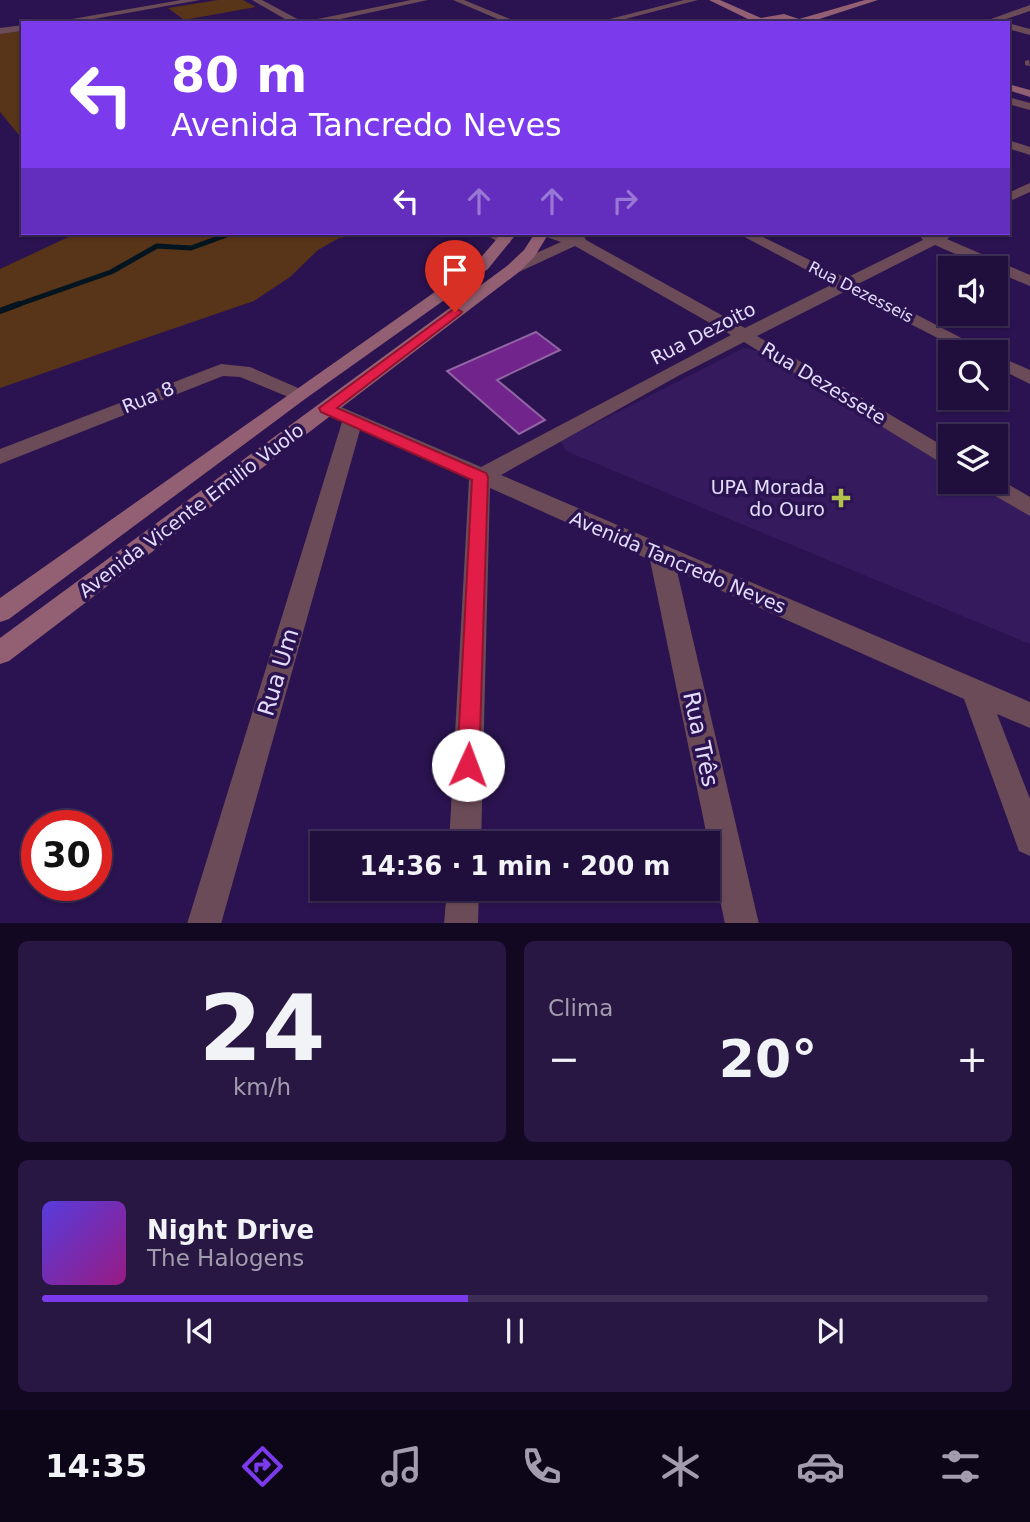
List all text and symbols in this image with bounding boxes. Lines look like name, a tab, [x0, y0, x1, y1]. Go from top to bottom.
text: 80 m	[171, 47, 307, 104]
icon: left	[56, 49, 147, 140]
text: Avenida Tancredo Neves	[171, 106, 562, 144]
icon: left	[387, 182, 425, 220]
icon: ahead	[460, 182, 498, 220]
icon: ahead	[533, 182, 571, 220]
icon: right	[606, 182, 644, 220]
pin	[425, 240, 485, 312]
icon: arrive	[436, 251, 474, 289]
map controls	[938, 256, 1008, 494]
button: sound	[938, 256, 1008, 326]
street label: Rua Dezesseis	[805, 257, 917, 327]
street label: Rua Dezoito	[647, 297, 759, 369]
street label: Rua Dezessete	[758, 337, 890, 429]
button: search	[938, 340, 1008, 410]
street label: Rua 8	[119, 377, 177, 417]
street label: Avenida Vicente Emilio Vuolo	[74, 418, 308, 602]
button: layers	[938, 424, 1008, 494]
place label: UPA Morada do Ouro	[711, 476, 825, 520]
marker: UPA Morada do Ouro	[831, 488, 851, 508]
street label: Avenida Tancredo Neves	[567, 507, 789, 617]
street label: Rua Um	[252, 625, 304, 719]
street label: Rua Três	[678, 689, 724, 789]
position arrow	[431, 728, 505, 802]
speed limit sign: 30	[21, 810, 112, 901]
text: 14:36 · 1 min · 200 m	[360, 851, 670, 881]
text: 24	[199, 976, 325, 1081]
text: Clima	[548, 995, 613, 1021]
text: 20°	[719, 1029, 817, 1089]
text: −	[548, 1037, 580, 1081]
text: +	[956, 1037, 988, 1081]
text: km/h	[233, 1074, 291, 1100]
text: Night Drive	[147, 1215, 314, 1245]
text: The Halogens	[147, 1245, 304, 1271]
icon: previous	[181, 1312, 219, 1350]
icon: pause	[496, 1312, 534, 1350]
icon: next	[811, 1312, 849, 1350]
icon: directions	[238, 1442, 287, 1491]
icon: music	[377, 1442, 426, 1491]
icon: phone	[517, 1442, 566, 1491]
icon: climate	[656, 1442, 705, 1491]
icon: car	[796, 1442, 845, 1491]
icon: filters	[936, 1442, 985, 1491]
text: 14:35	[45, 1447, 147, 1485]

